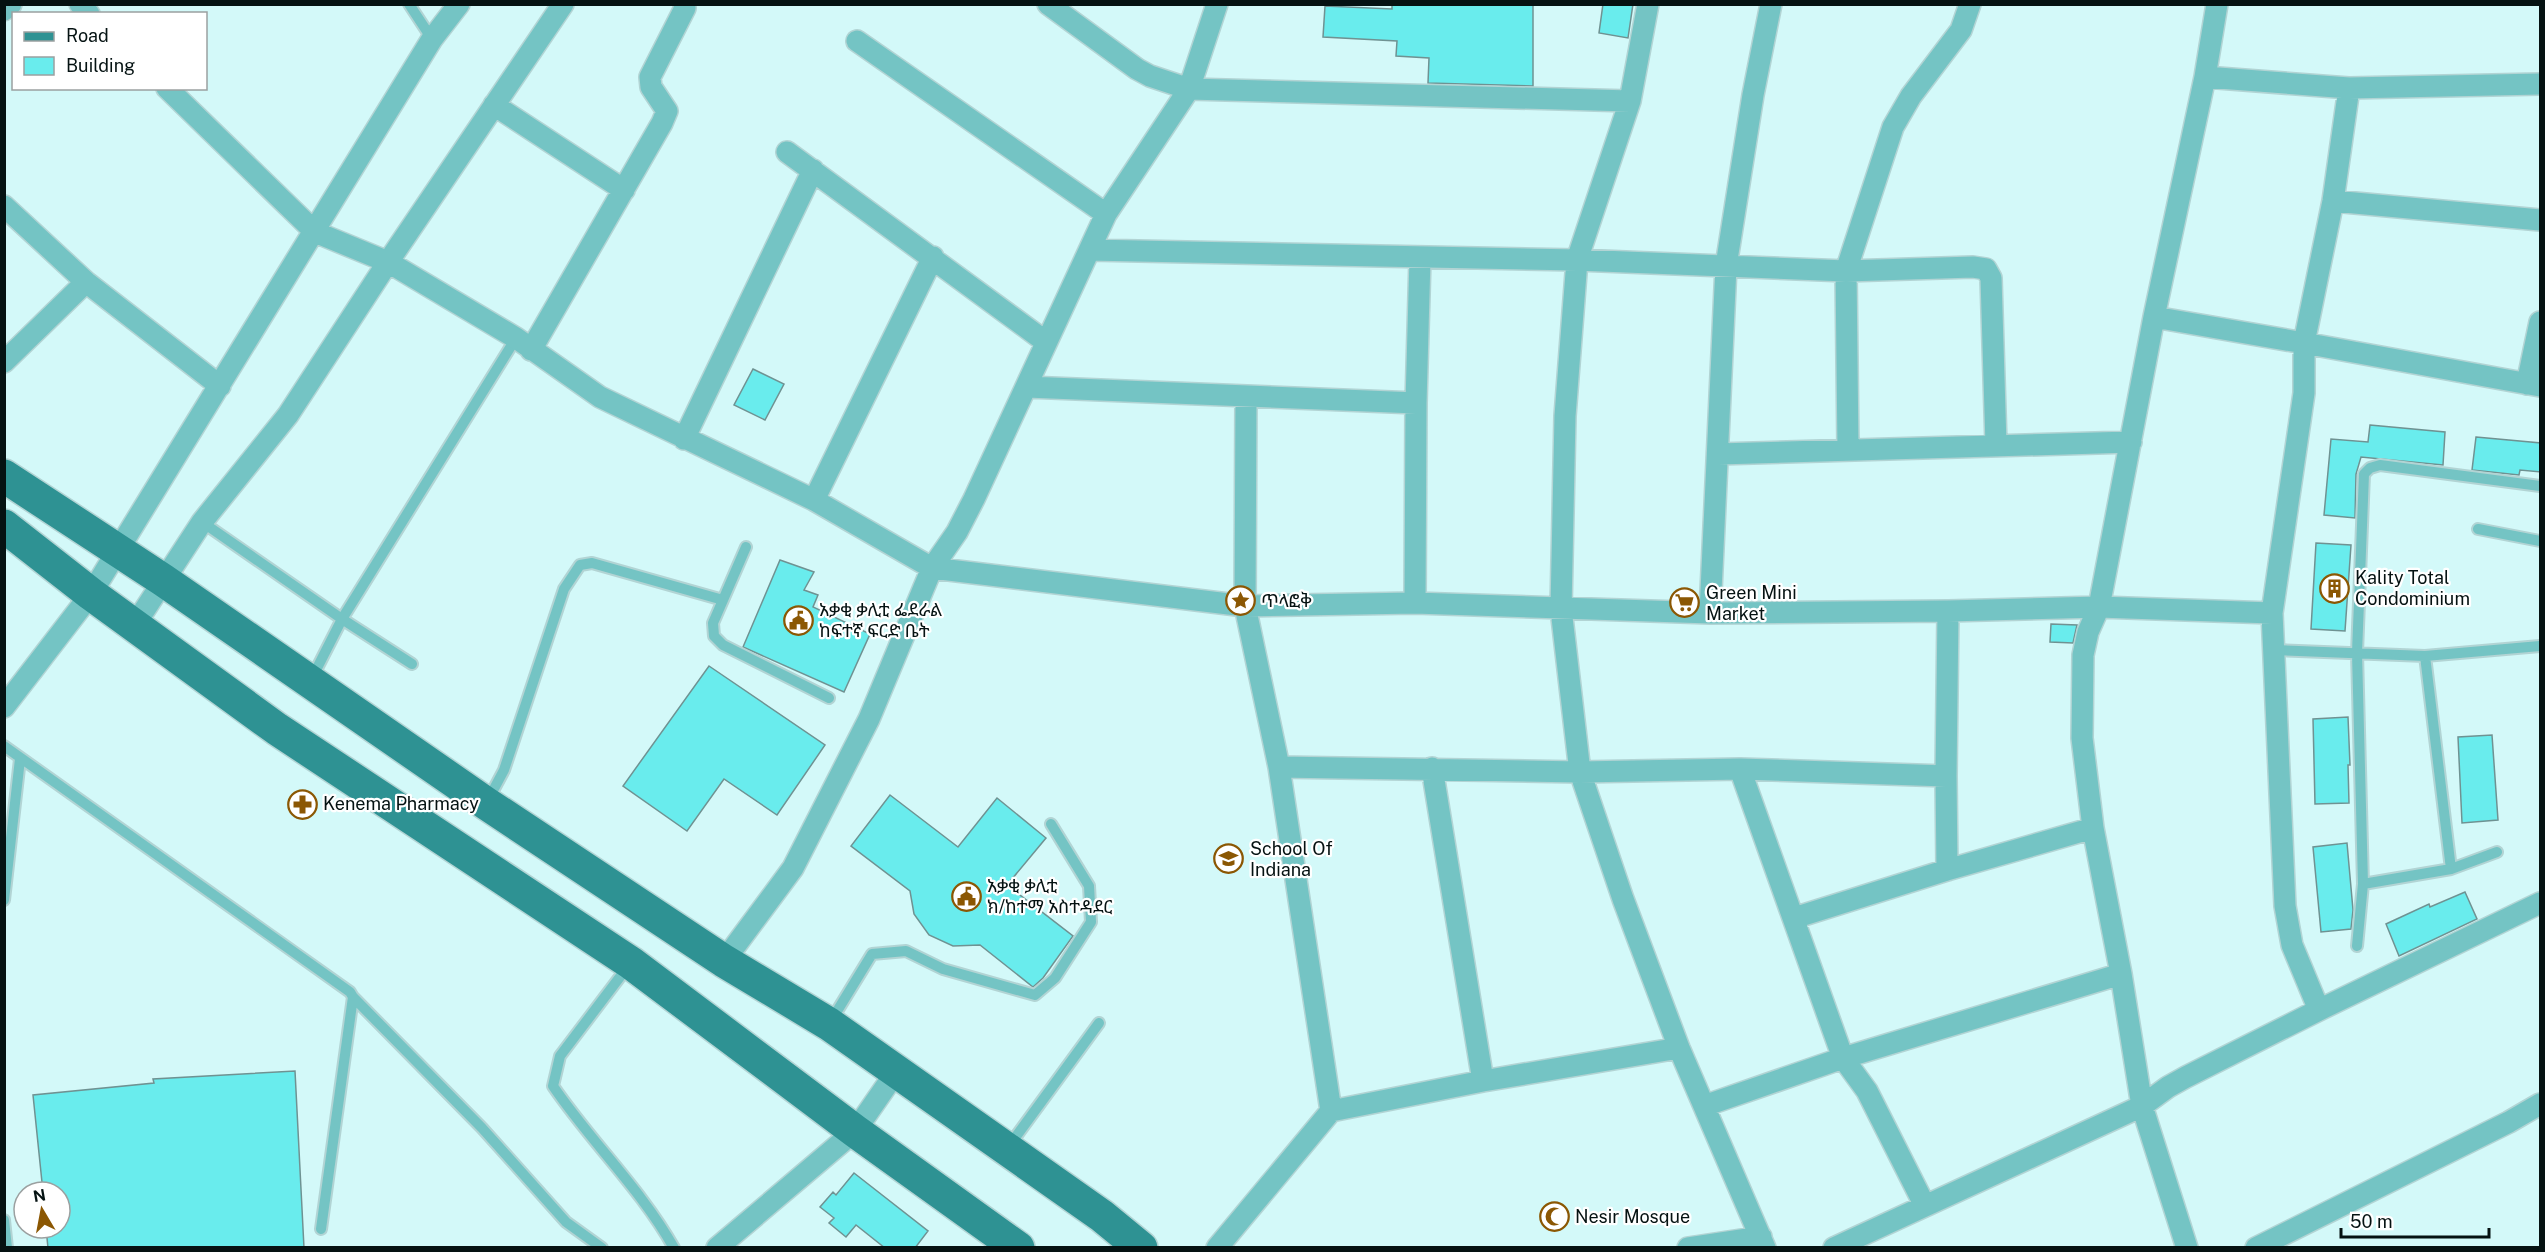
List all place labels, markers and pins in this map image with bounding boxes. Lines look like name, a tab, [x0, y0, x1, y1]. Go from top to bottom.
place label: Kality Total Condominium	[2355, 567, 2470, 609]
building icon: Kality Total Condominium	[2318, 572, 2350, 604]
place label: Green Mini Market	[1706, 582, 1797, 624]
place icon: ጥላፎቅ	[1224, 585, 1256, 617]
supermarket icon: Green Mini Market	[1669, 587, 1701, 619]
place label: ጥላፎቅ	[1261, 590, 1312, 611]
place label: አቃቂ ቃሊቲ ፌደራል ከፍተኛ ፍርድ ቤት	[819, 599, 942, 641]
public building icon: አቃቂ ቃሊቲ ፌደራል ከፍተኛ ፍርድ ቤት	[782, 604, 814, 636]
pharmacy icon: Kenema Pharmacy	[286, 788, 318, 820]
place label: Kenema Pharmacy	[323, 793, 479, 814]
place label: School Of Indiana	[1250, 838, 1333, 880]
school or university icon: School Of Indiana	[1213, 843, 1245, 875]
place label: አቃቂ ቃሊቲ ክ/ከተማ አስተዳደር	[987, 875, 1112, 917]
public building icon: አቃቂ ቃሊቲ ክ/ከተማ አስተዳደር	[950, 880, 982, 912]
mosque icon: Nesir Mosque	[1538, 1201, 1570, 1233]
place label: Nesir Mosque	[1575, 1206, 1690, 1227]

